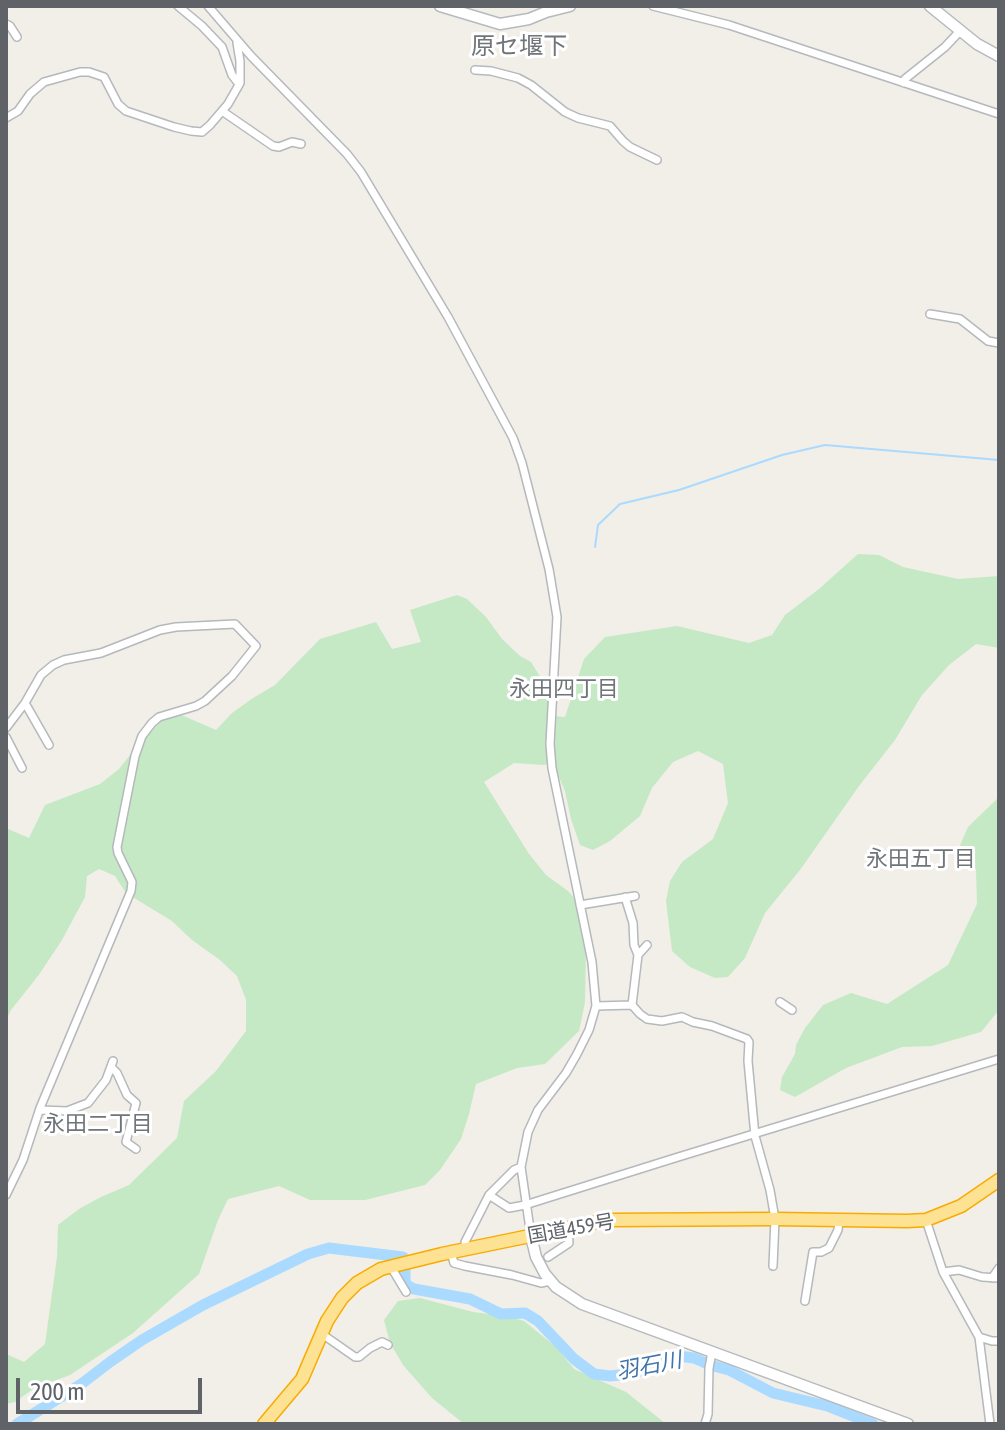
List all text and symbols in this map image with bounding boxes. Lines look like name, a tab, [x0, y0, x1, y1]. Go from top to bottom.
district label: 原セ堰下	[471, 32, 567, 60]
district label: 永田四丁目	[509, 676, 619, 702]
district label: 永田五丁目	[866, 846, 976, 872]
district label: 永田二丁目	[43, 1111, 153, 1137]
street label: 国道459号	[525, 1210, 617, 1248]
water label: 羽石川	[614, 1347, 684, 1385]
scale bar	[20, 1362, 206, 1412]
text: 200 m	[30, 1378, 84, 1405]

